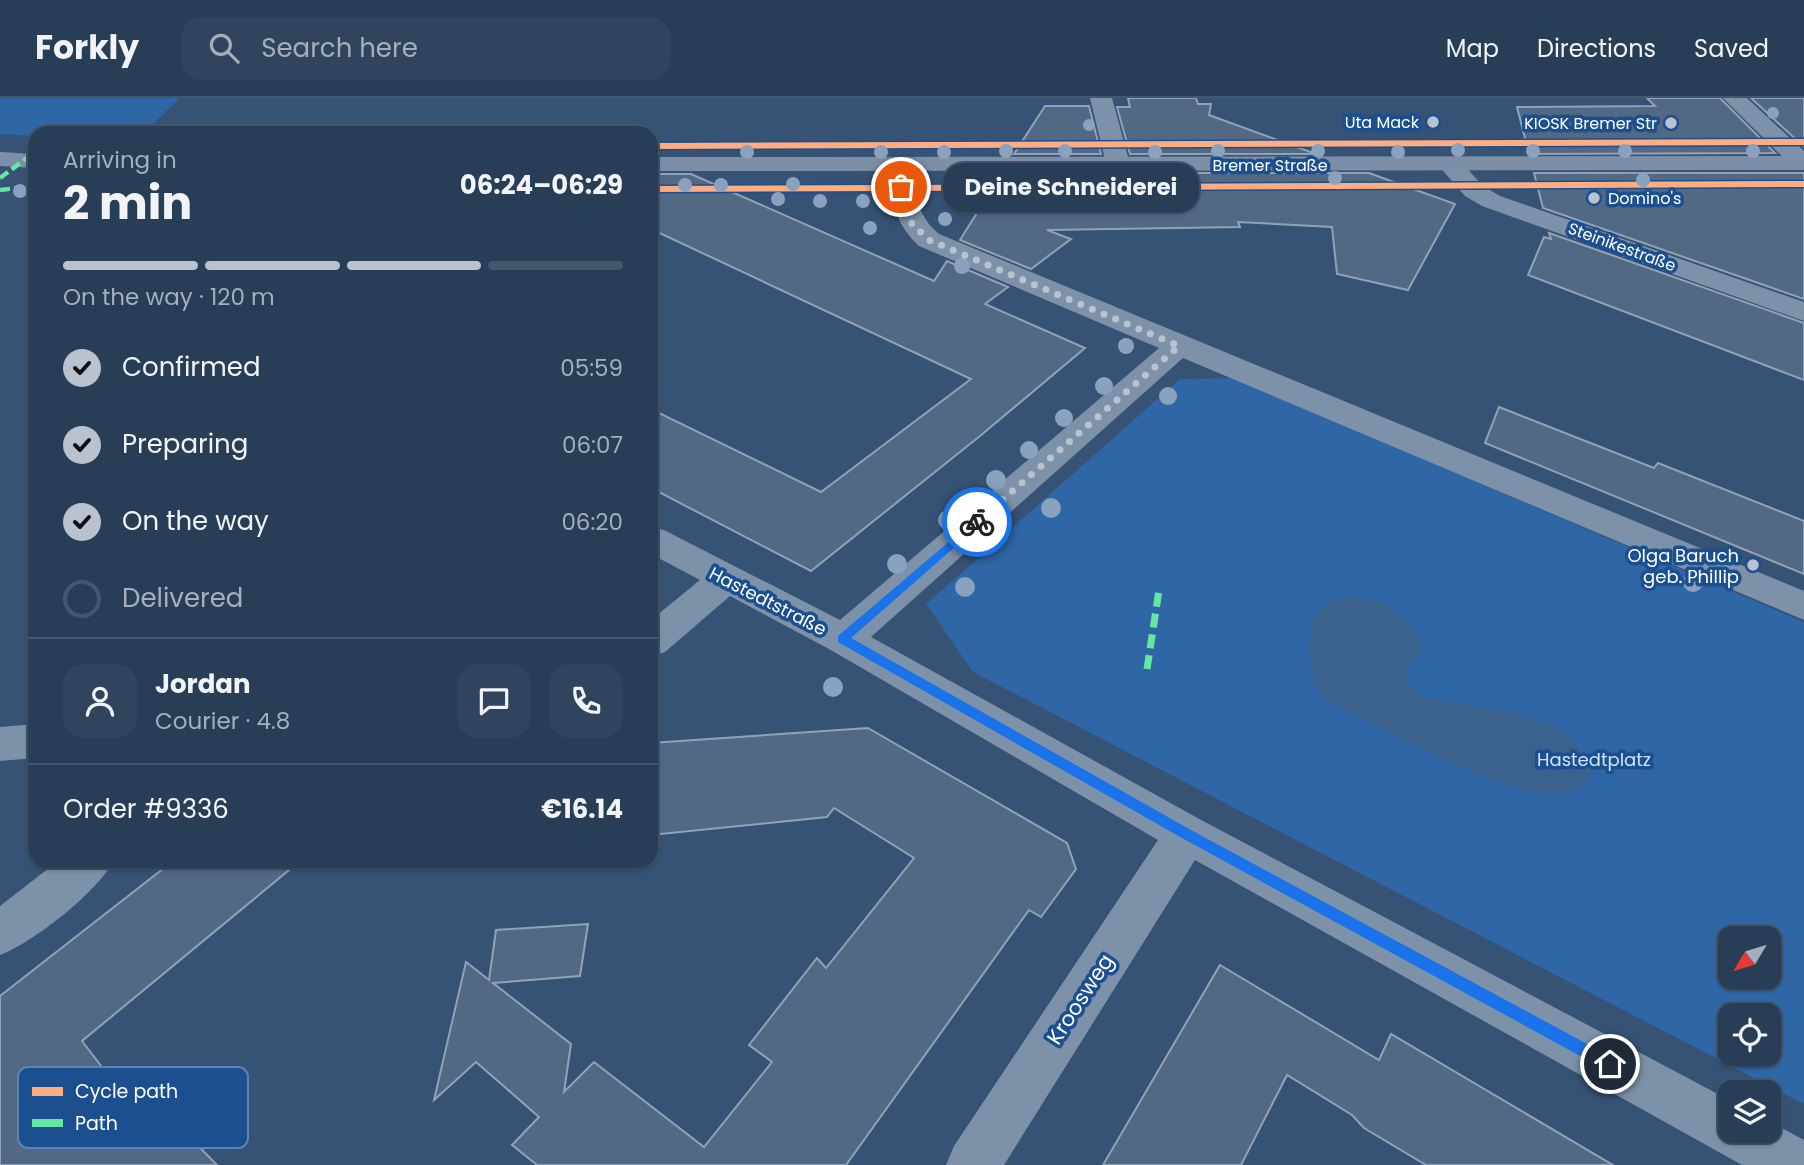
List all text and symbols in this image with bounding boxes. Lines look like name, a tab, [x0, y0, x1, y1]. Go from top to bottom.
search box	[181, 17, 671, 80]
text: Forkly	[35, 24, 139, 71]
icon: search	[205, 29, 243, 67]
text: Search here	[261, 30, 418, 66]
text: Map	[1446, 32, 1499, 65]
text: Directions	[1537, 32, 1656, 65]
text: Saved	[1694, 32, 1769, 65]
place label: Uta Mack	[1345, 111, 1420, 134]
place label: KIOSK Bremer Str	[1524, 112, 1657, 135]
marker: Uta Mack	[1425, 114, 1441, 130]
marker: KIOSK Bremer Str	[1663, 115, 1679, 131]
text: Arriving in	[63, 144, 177, 176]
street label: Bremer Straße	[1212, 154, 1328, 177]
pin	[871, 157, 931, 217]
callout: Deine Schneiderei	[943, 162, 1198, 212]
text: 06:24–06:29	[460, 167, 623, 203]
icon: bag	[882, 168, 920, 206]
text: 2 min	[63, 171, 192, 235]
text: Deine Schneiderei	[965, 171, 1177, 203]
place label: Domino's	[1608, 187, 1681, 210]
marker: Domino's	[1586, 190, 1602, 206]
street label: Steinikestraße	[1565, 217, 1679, 277]
text: On the way · 120 m	[63, 281, 275, 313]
icon: check	[63, 349, 101, 387]
text: Confirmed	[122, 349, 260, 385]
text: 05:59	[560, 352, 623, 384]
icon: check	[63, 426, 101, 464]
text: Preparing	[122, 426, 248, 462]
text: 06:07	[562, 429, 623, 461]
courier	[942, 487, 1012, 557]
icon: check	[63, 503, 101, 541]
text: On the way	[122, 503, 269, 539]
icon: bike	[958, 503, 996, 541]
text: 06:20	[561, 506, 623, 538]
place label: Olga Baruch geb. Phillip	[1627, 543, 1739, 589]
marker: Olga Baruch geb. Phillip	[1745, 557, 1761, 573]
street label: Hastedtstraße	[705, 561, 831, 641]
text: Delivered	[122, 580, 243, 616]
button: person	[63, 664, 137, 738]
button: chat	[457, 664, 531, 738]
button: phone	[549, 664, 623, 738]
text: Jordan	[155, 666, 251, 702]
text: Courier · 4.8	[155, 705, 290, 737]
park label: Hastedtplatz	[1537, 747, 1651, 772]
text: Order #9336	[63, 791, 229, 827]
text: €16.14	[541, 791, 623, 827]
north arrow	[1718, 926, 1782, 989]
map controls	[1718, 926, 1781, 1143]
street label: Kroosweg	[1040, 948, 1120, 1050]
button: locate	[1718, 1003, 1781, 1066]
pin	[1580, 1034, 1640, 1094]
icon: home	[1591, 1045, 1629, 1083]
legend	[18, 1067, 248, 1148]
text: Cycle path	[75, 1078, 178, 1105]
button: layers	[1718, 1080, 1781, 1143]
text: Path	[75, 1110, 118, 1137]

